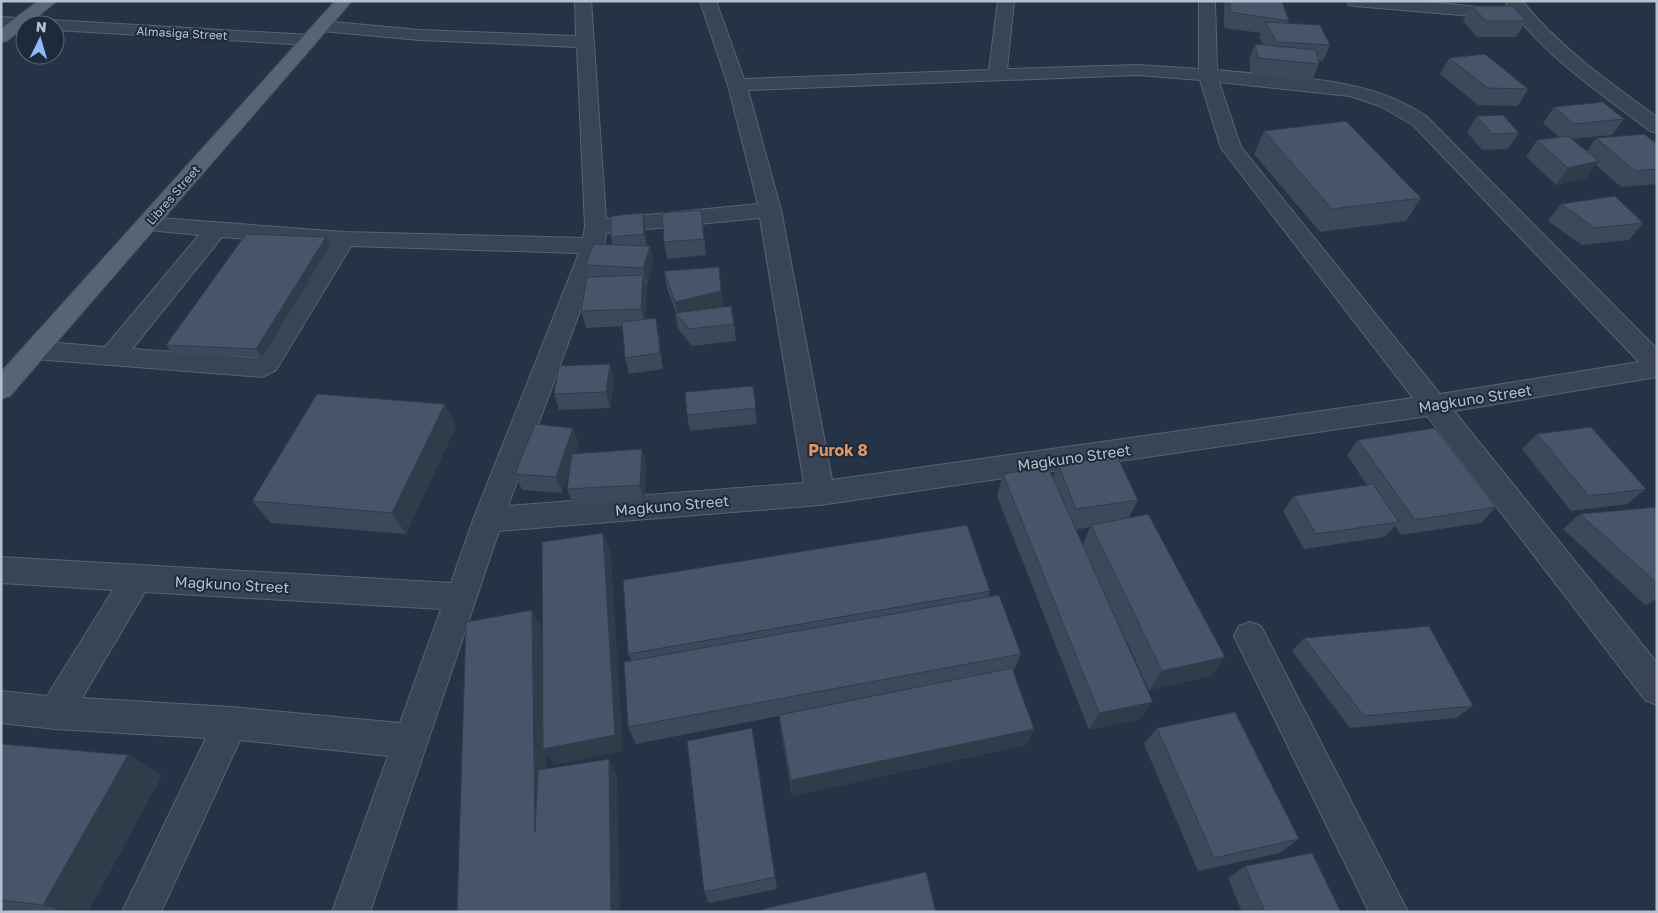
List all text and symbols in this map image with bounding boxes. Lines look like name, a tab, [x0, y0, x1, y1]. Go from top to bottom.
north arrow	[15, 15, 65, 65]
text: N	[35, 18, 47, 35]
street label: Almasiga Street	[136, 23, 228, 43]
street label: Libres Street	[143, 162, 203, 228]
street label: Magkuno Street	[1417, 380, 1533, 416]
district label: Purok 8	[808, 440, 868, 460]
street label: Magkuno Street	[1016, 440, 1132, 474]
street label: Magkuno Street	[614, 491, 730, 519]
street label: Magkuno Street	[174, 572, 290, 596]

